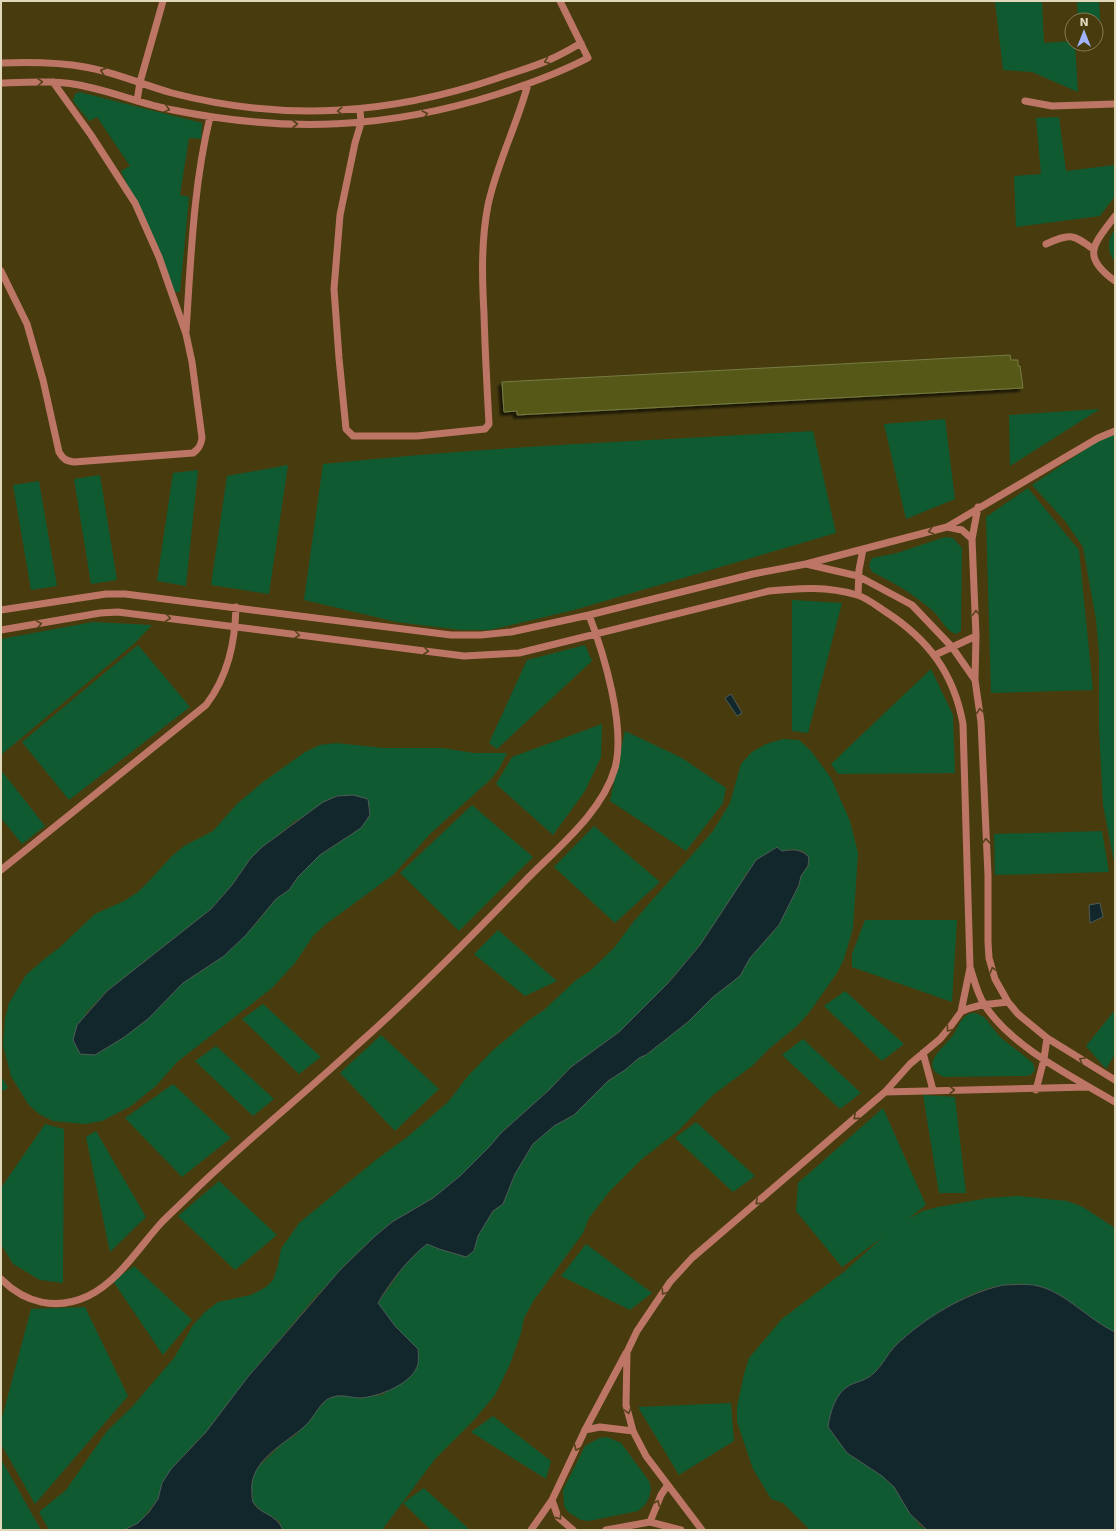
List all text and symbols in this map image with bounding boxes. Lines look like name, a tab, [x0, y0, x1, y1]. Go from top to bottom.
north arrow	[1064, 12, 1104, 52]
text: N	[1079, 16, 1089, 29]
one-way arrow	[543, 56, 550, 64]
one-way arrow	[99, 67, 106, 76]
one-way arrow	[37, 78, 43, 86]
one-way arrow	[163, 104, 170, 112]
one-way arrow	[337, 106, 343, 115]
one-way arrow	[421, 110, 428, 118]
one-way arrow	[292, 120, 298, 128]
one-way arrow	[928, 526, 935, 535]
one-way arrow	[971, 610, 980, 616]
one-way arrow	[165, 613, 171, 622]
one-way arrow	[36, 620, 43, 629]
one-way arrow	[294, 630, 300, 639]
one-way arrow	[423, 646, 429, 655]
one-way arrow	[976, 708, 985, 714]
one-way arrow	[982, 838, 990, 844]
one-way arrow	[989, 967, 997, 973]
one-way arrow	[946, 1024, 953, 1031]
one-way arrow	[1079, 1057, 1086, 1064]
one-way arrow	[949, 1086, 955, 1094]
one-way arrow	[853, 1113, 861, 1120]
one-way arrow	[755, 1198, 762, 1205]
one-way arrow	[661, 1288, 669, 1295]
one-way arrow	[623, 1407, 632, 1414]
one-way arrow	[574, 1444, 582, 1452]
one-way arrow	[653, 1500, 661, 1507]
one-way arrow	[554, 1513, 561, 1520]

